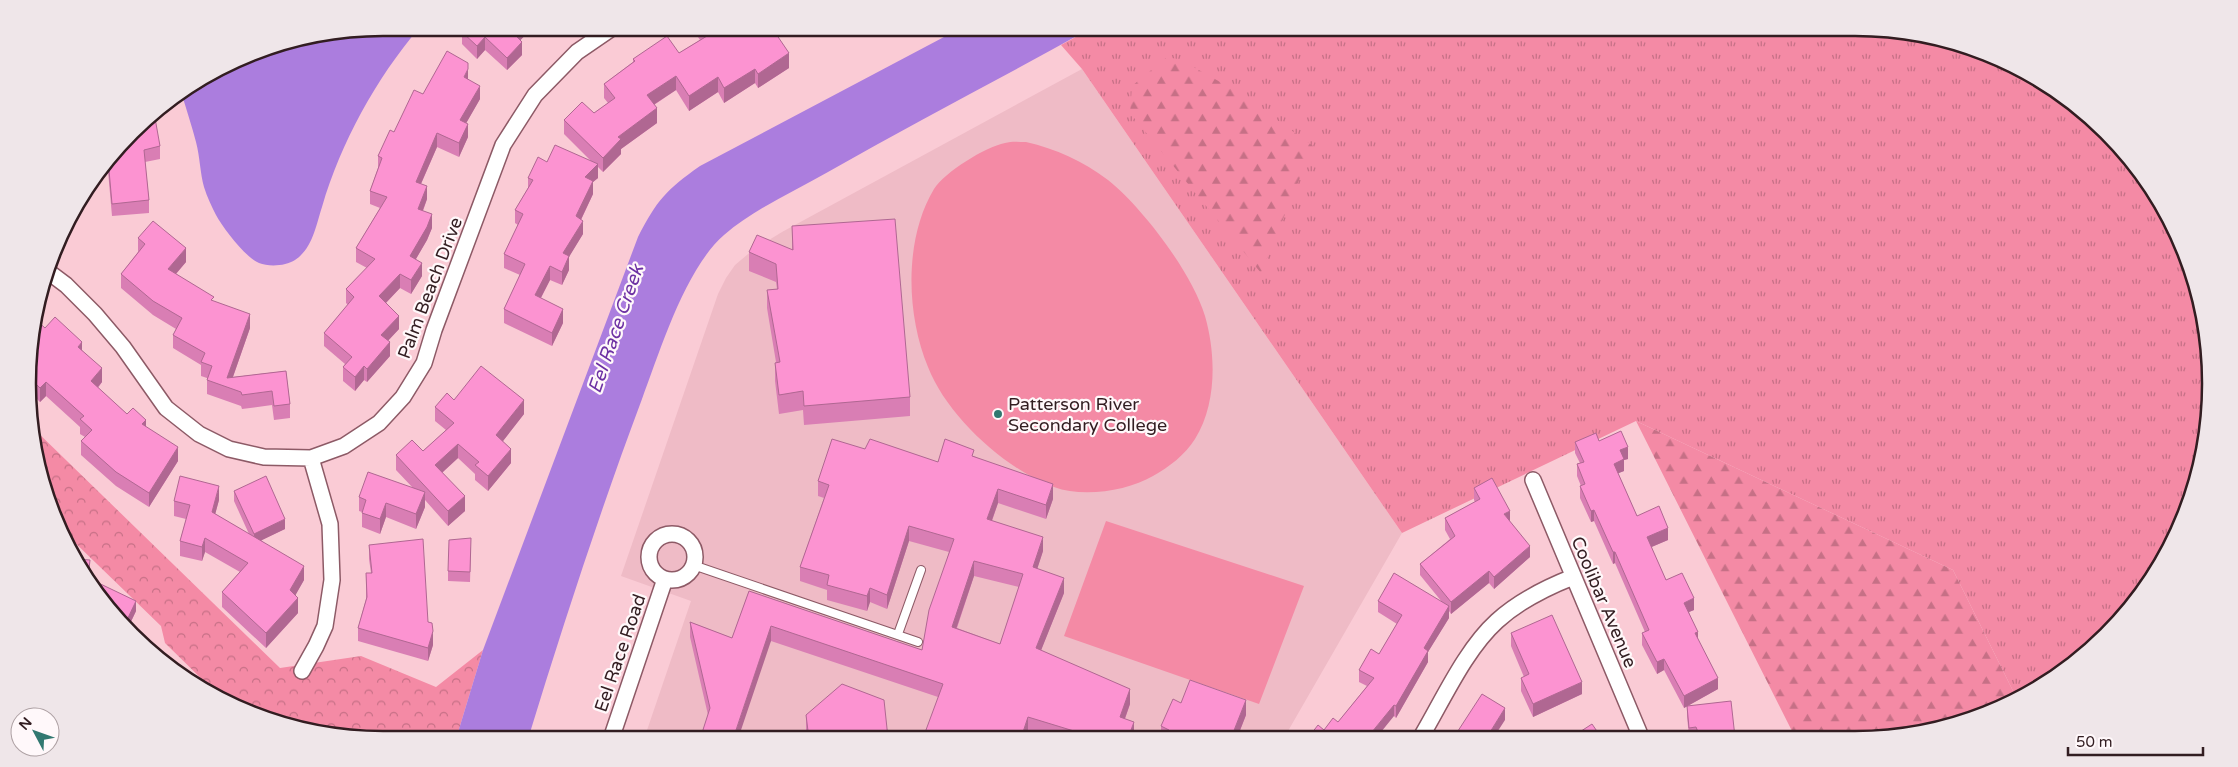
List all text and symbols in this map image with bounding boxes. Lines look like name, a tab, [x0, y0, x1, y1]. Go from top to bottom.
street label: Palm Beach Drive	[393, 214, 467, 362]
water label: Eel Race Creek	[584, 260, 649, 396]
place label: Patterson River Secondary College	[1008, 393, 1167, 436]
marker: Patterson River Secondary College	[992, 408, 1004, 420]
street label: Coolibar Avenue	[1566, 533, 1642, 671]
street label: Eel Race Road	[590, 591, 650, 715]
north arrow	[10, 707, 60, 757]
text: N	[15, 714, 36, 734]
scale bar	[2068, 724, 2203, 756]
text: 50 m	[2076, 733, 2113, 751]

